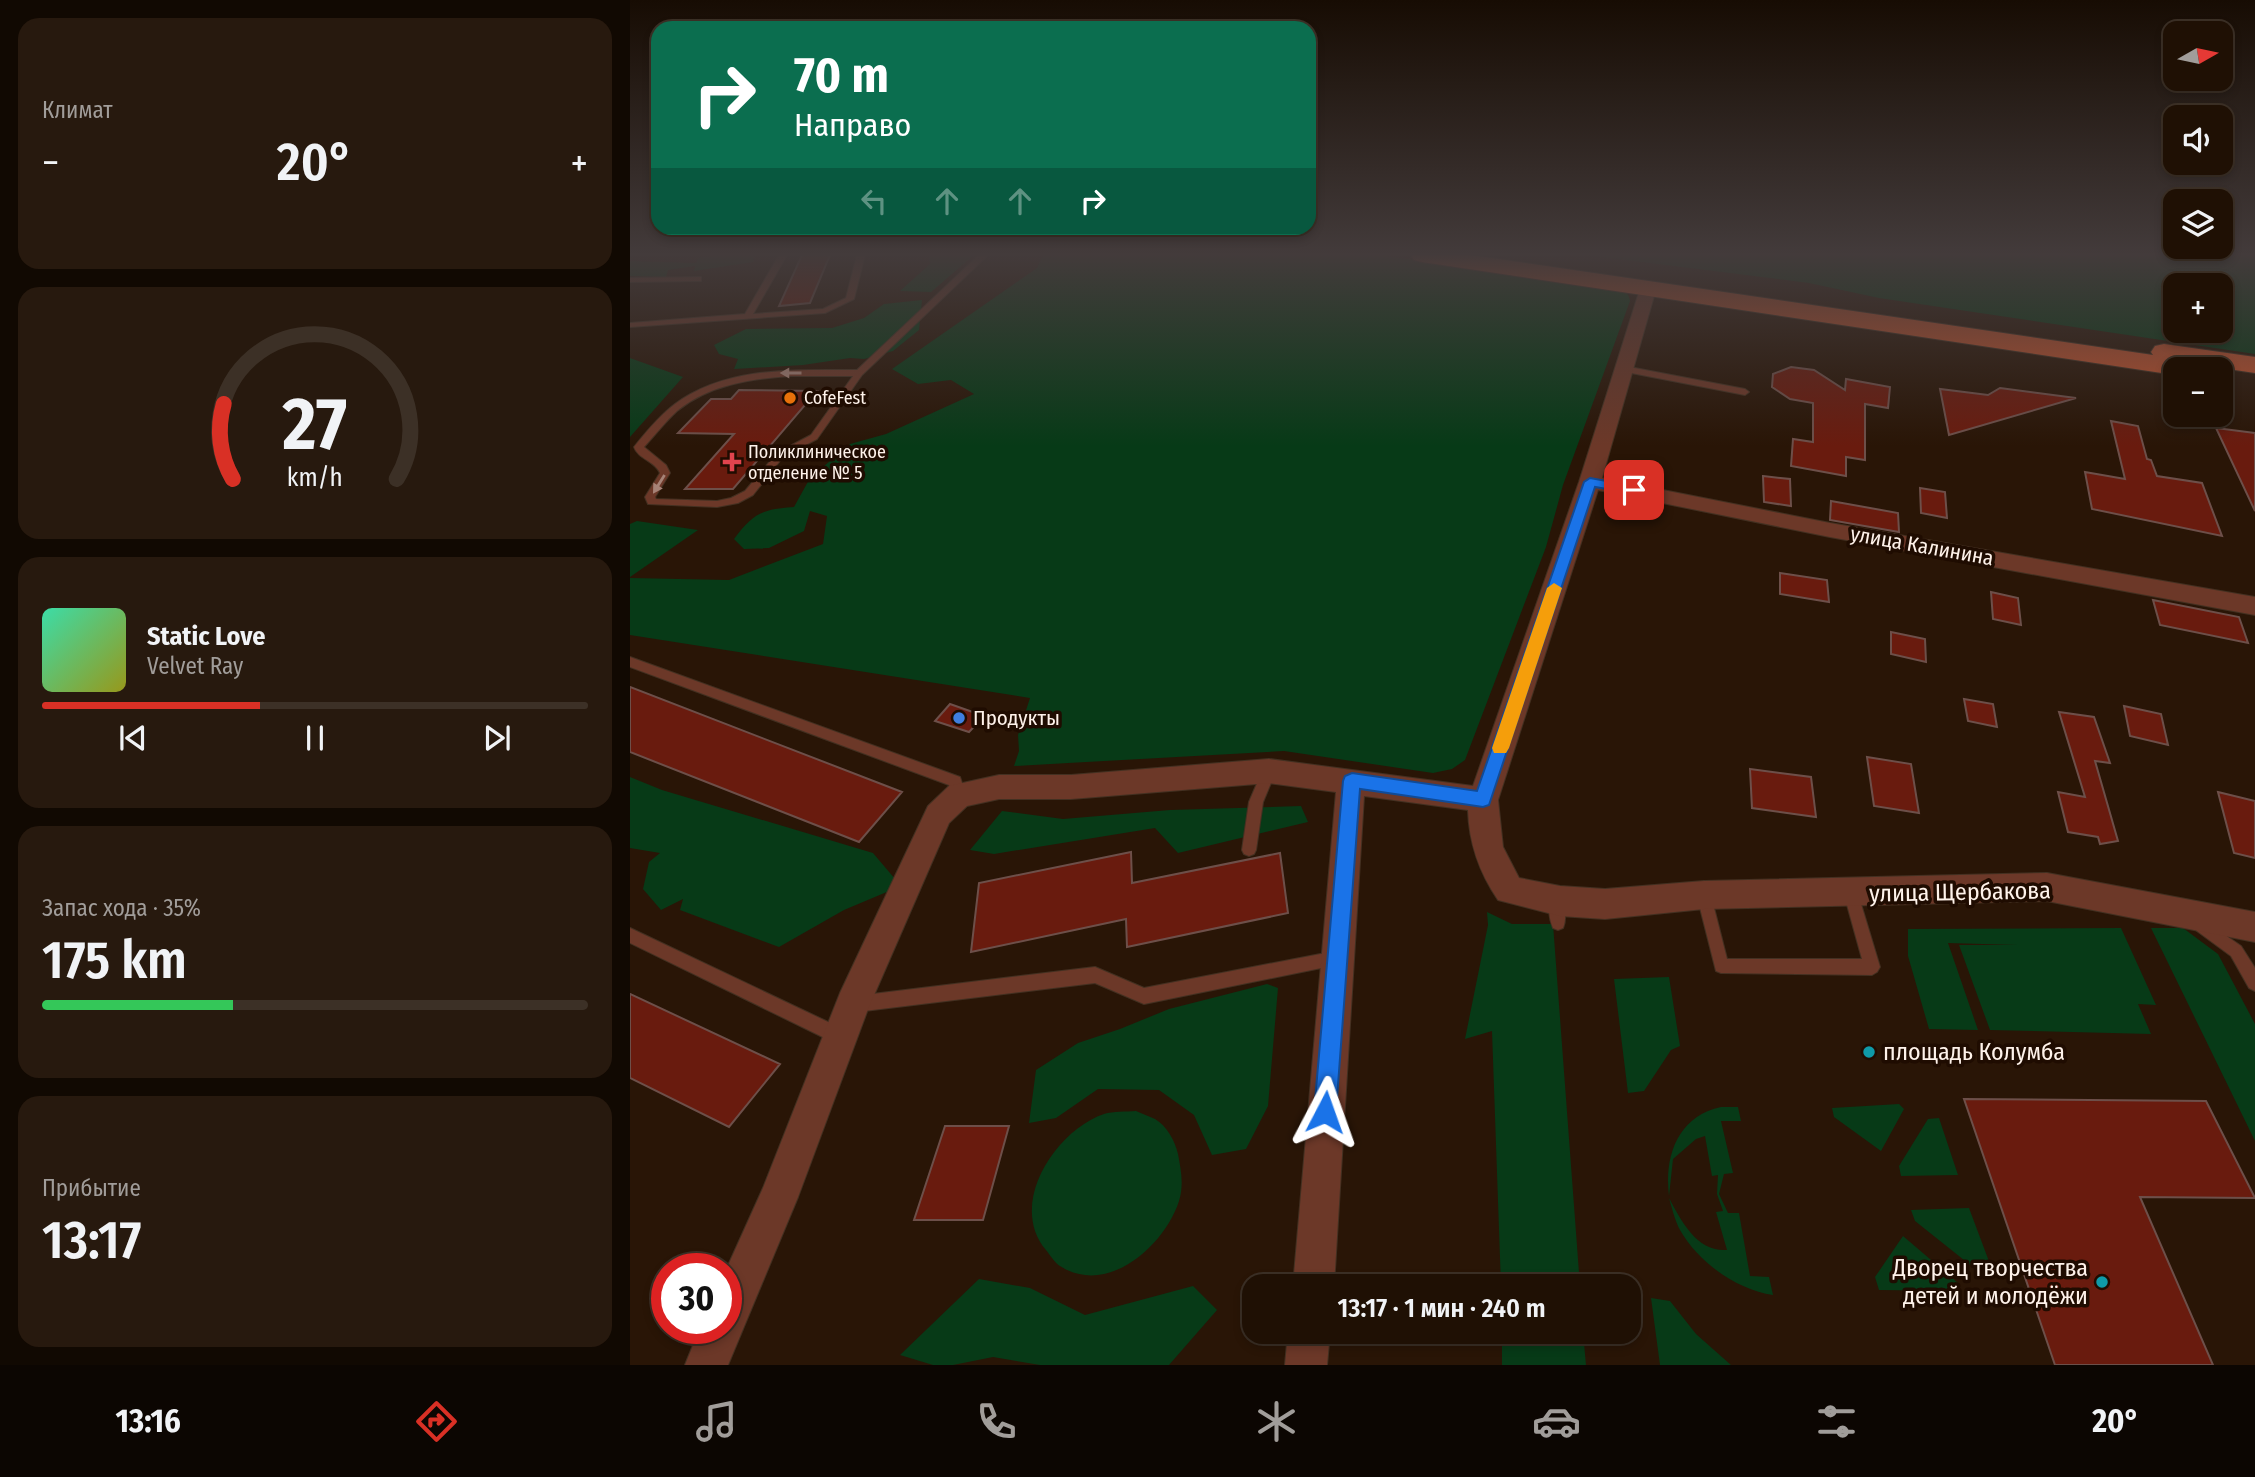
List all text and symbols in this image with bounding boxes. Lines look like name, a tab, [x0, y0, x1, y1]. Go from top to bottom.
north arrow	[2163, 21, 2233, 91]
map controls	[2163, 21, 2233, 427]
text: 70 m	[794, 46, 889, 105]
icon: right	[679, 49, 770, 140]
text: Климат	[42, 96, 113, 124]
button: sound	[2163, 105, 2233, 175]
text: Направо	[794, 106, 911, 144]
text: 20°	[277, 131, 353, 194]
text: −	[42, 140, 59, 186]
text: +	[571, 140, 588, 186]
icon: left	[855, 182, 893, 220]
icon: ahead	[928, 182, 966, 220]
icon: ahead	[1001, 182, 1039, 220]
icon: right	[1074, 182, 1112, 220]
button: layers	[2163, 189, 2233, 259]
button: +	[2163, 273, 2233, 343]
button: −	[2163, 357, 2233, 427]
one-way arrow	[780, 367, 802, 379]
text: 27	[282, 382, 347, 469]
place label: CofeFest	[804, 387, 866, 409]
marker: CofeFest	[782, 390, 798, 406]
place label: Поликлиническое отделение № 5	[748, 441, 886, 484]
marker: Поликлиническое отделение № 5	[722, 452, 742, 472]
pin	[1604, 460, 1664, 520]
text: km/h	[287, 463, 343, 493]
icon: arrive	[1615, 471, 1653, 509]
one-way arrow	[653, 474, 665, 493]
street label: улица Калинина	[1848, 521, 1996, 571]
text: Static Love	[147, 621, 265, 652]
text: Velvet Ray	[147, 652, 243, 680]
place label: Продукты	[973, 705, 1060, 731]
marker: Продукты	[951, 710, 967, 726]
icon: previous	[114, 719, 152, 757]
icon: pause	[296, 719, 334, 757]
icon: next	[478, 719, 516, 757]
street label: улица Щербакова	[1869, 876, 2051, 908]
text: Запас хода · 35%	[42, 894, 201, 922]
text: 175 km	[42, 929, 187, 992]
place label: площадь Колумба	[1883, 1038, 2065, 1066]
marker: площадь Колумба	[1861, 1044, 1877, 1060]
position arrow	[1288, 1075, 1362, 1149]
text: Прибытие	[42, 1174, 141, 1202]
text: 13:17	[42, 1209, 141, 1272]
speed limit sign: 30	[651, 1253, 742, 1344]
place label: Дворец творчества детей и молодёжи	[1892, 1254, 2088, 1310]
marker: Дворец творчества детей и молодёжи	[2094, 1274, 2110, 1290]
text: 13:17 · 1 мин · 240 m	[1337, 1293, 1546, 1324]
icon: directions	[412, 1397, 461, 1446]
icon: music	[692, 1397, 741, 1446]
icon: phone	[972, 1397, 1021, 1446]
icon: climate	[1252, 1397, 1301, 1446]
icon: car	[1532, 1397, 1581, 1446]
icon: filters	[1812, 1397, 1861, 1446]
text: 13:16	[116, 1402, 181, 1440]
text: 20°	[2092, 1402, 2139, 1440]

